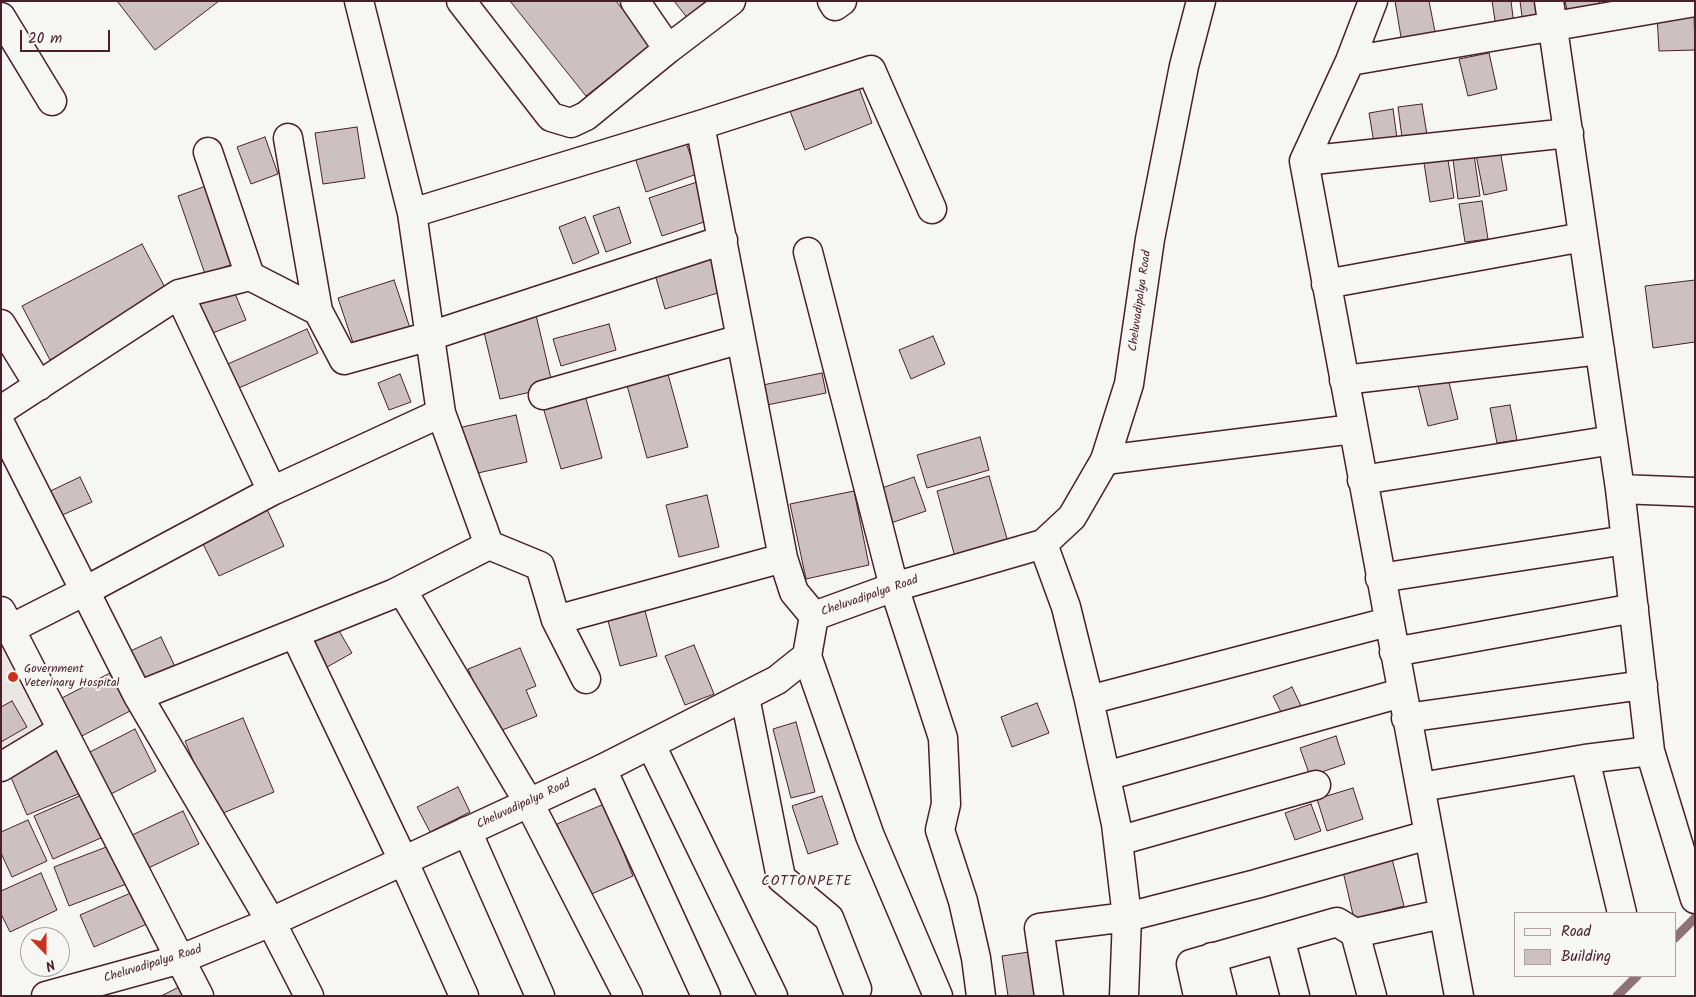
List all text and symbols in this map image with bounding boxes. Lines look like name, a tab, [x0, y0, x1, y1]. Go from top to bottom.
scale bar	[22, 20, 112, 52]
text: 20 m	[28, 27, 62, 51]
street label: Cheluvadipalya Road	[1127, 250, 1155, 352]
street label: Cheluvadipalya Road	[820, 574, 920, 620]
place label: Government Veterinary Hospital	[24, 663, 119, 691]
marker: Government Veterinary Hospital	[6, 670, 20, 684]
street label: Cheluvadipalya Road	[475, 777, 573, 833]
district label: COTTONPETE	[760, 875, 854, 891]
legend	[1514, 912, 1676, 977]
text: Road	[1561, 920, 1591, 944]
north arrow	[20, 927, 70, 977]
street label: Cheluvadipalya Road	[102, 943, 204, 987]
text: Building	[1561, 945, 1611, 969]
text: N	[42, 953, 58, 977]

